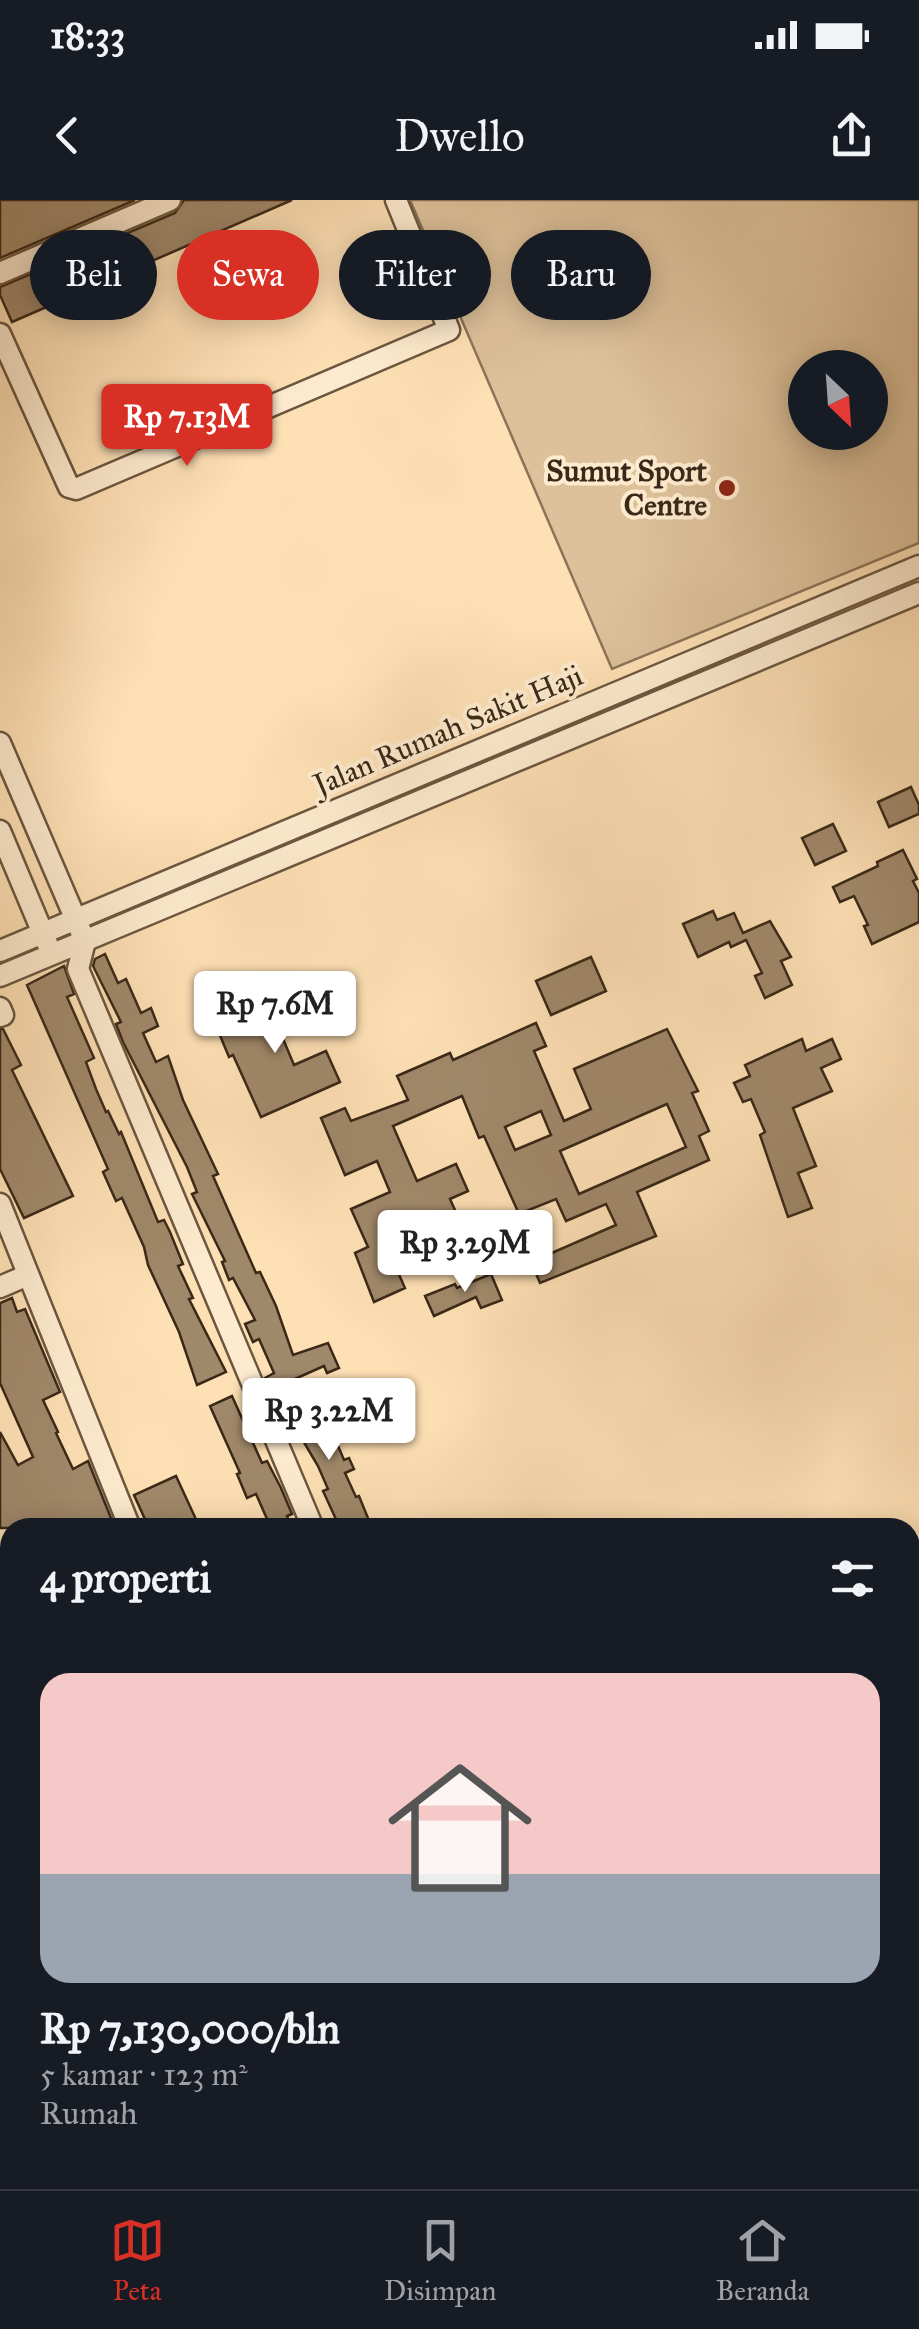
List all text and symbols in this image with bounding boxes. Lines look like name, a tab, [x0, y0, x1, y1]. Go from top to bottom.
text: 18:33	[50, 12, 125, 58]
icon: back	[40, 108, 95, 163]
text: Dwello	[394, 108, 525, 163]
icon: share	[824, 108, 879, 163]
chip: Beli	[30, 230, 157, 320]
chip: Sewa	[177, 230, 319, 320]
chip: Filter	[339, 230, 491, 320]
chip: Baru	[511, 230, 651, 320]
north arrow	[788, 350, 888, 450]
map controls	[788, 350, 888, 450]
pin: Rp 7.13M	[84, 384, 290, 469]
text: Rp 7.13M	[123, 397, 251, 436]
place label: Sumut Sport Centre	[546, 453, 708, 523]
marker: Sumut Sport Centre	[716, 477, 738, 499]
street label: Jalan Rumah Sakit Haji	[305, 657, 588, 804]
pin: Rp 7.6M	[183, 971, 367, 1056]
text: Rp 7.6M	[216, 984, 334, 1023]
pin: Rp 3.29M	[362, 1210, 568, 1295]
text: Rp 3.29M	[400, 1223, 530, 1262]
pin: Rp 3.22M	[226, 1378, 432, 1463]
text: Rp 3.22M	[264, 1391, 394, 1430]
icon: filters	[825, 1551, 880, 1606]
text: 4 properti	[40, 1552, 211, 1604]
icon: home	[370, 1738, 550, 1918]
text: Rp 7,130,000/bln	[40, 2003, 340, 2055]
text: 5 kamar · 123 m²	[40, 2055, 248, 2094]
text: Rumah	[40, 2094, 137, 2133]
tab: Peta	[110, 2213, 165, 2308]
tab: Disimpan	[384, 2213, 496, 2308]
tab: Beranda	[716, 2213, 809, 2308]

